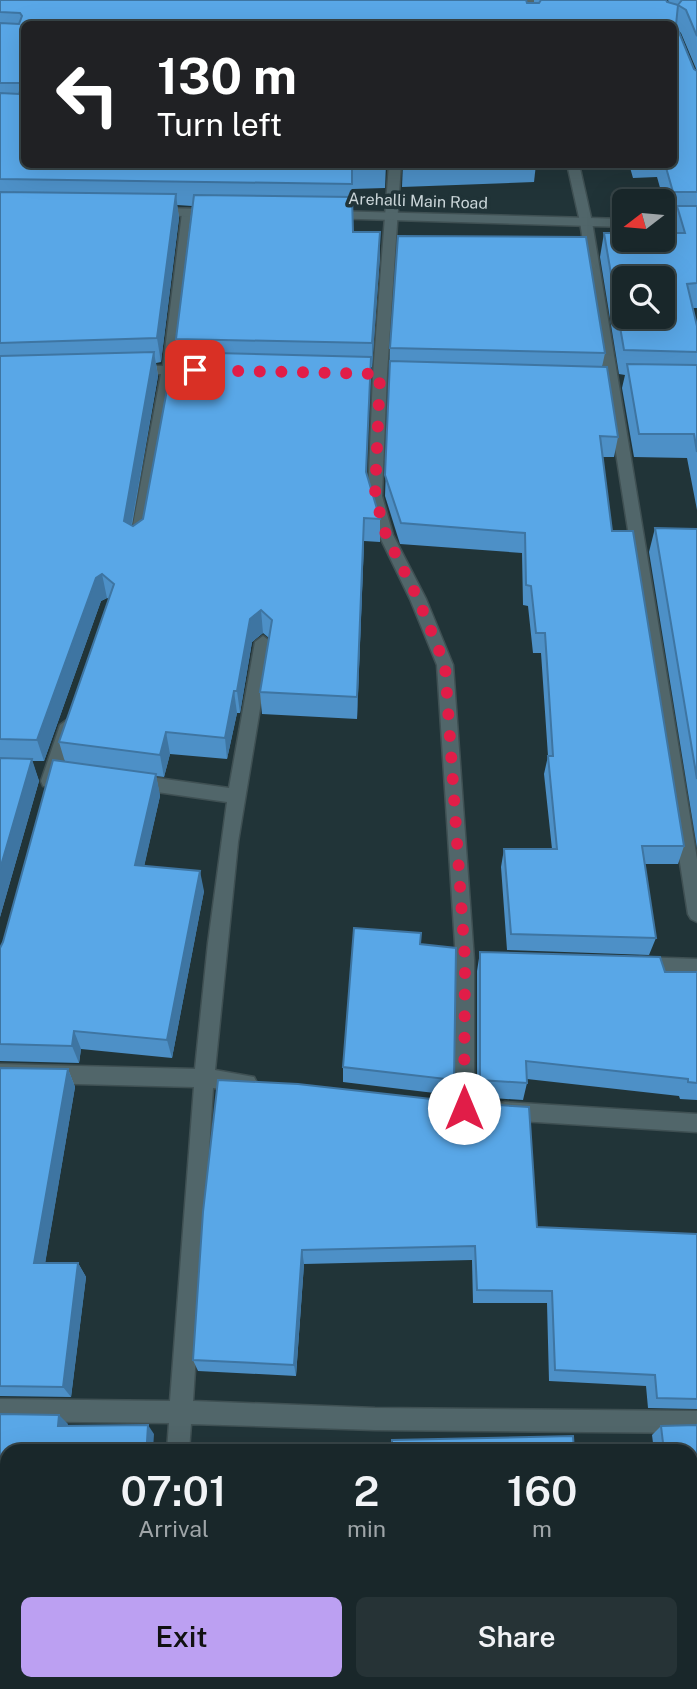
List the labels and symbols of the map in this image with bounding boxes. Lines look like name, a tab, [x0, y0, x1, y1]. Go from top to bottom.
street label: Arehalli Main Road	[348, 189, 488, 213]
north arrow	[612, 189, 676, 252]
pin	[165, 340, 225, 400]
position arrow	[427, 1071, 501, 1145]

